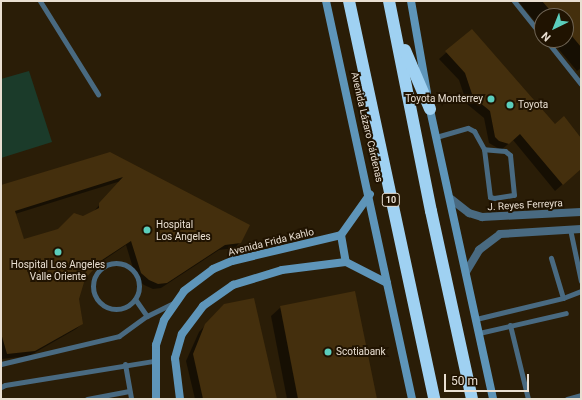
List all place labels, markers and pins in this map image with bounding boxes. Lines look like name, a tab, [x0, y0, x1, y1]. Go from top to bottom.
place label: Toyota Monterrey	[405, 93, 483, 105]
marker: Toyota Monterrey	[486, 94, 496, 104]
place label: Toyota	[518, 99, 548, 111]
marker: Toyota	[505, 100, 515, 110]
place label: Hospital Los Angeles	[156, 218, 211, 242]
marker: Hospital Los Angeles	[141, 224, 153, 236]
marker: Hospital Los Angeles Valle Oriente	[53, 247, 63, 257]
place label: Hospital Los Angeles Valle Oriente	[11, 258, 105, 282]
place label: Scotiabank	[336, 346, 386, 358]
marker: Scotiabank	[323, 347, 333, 357]

